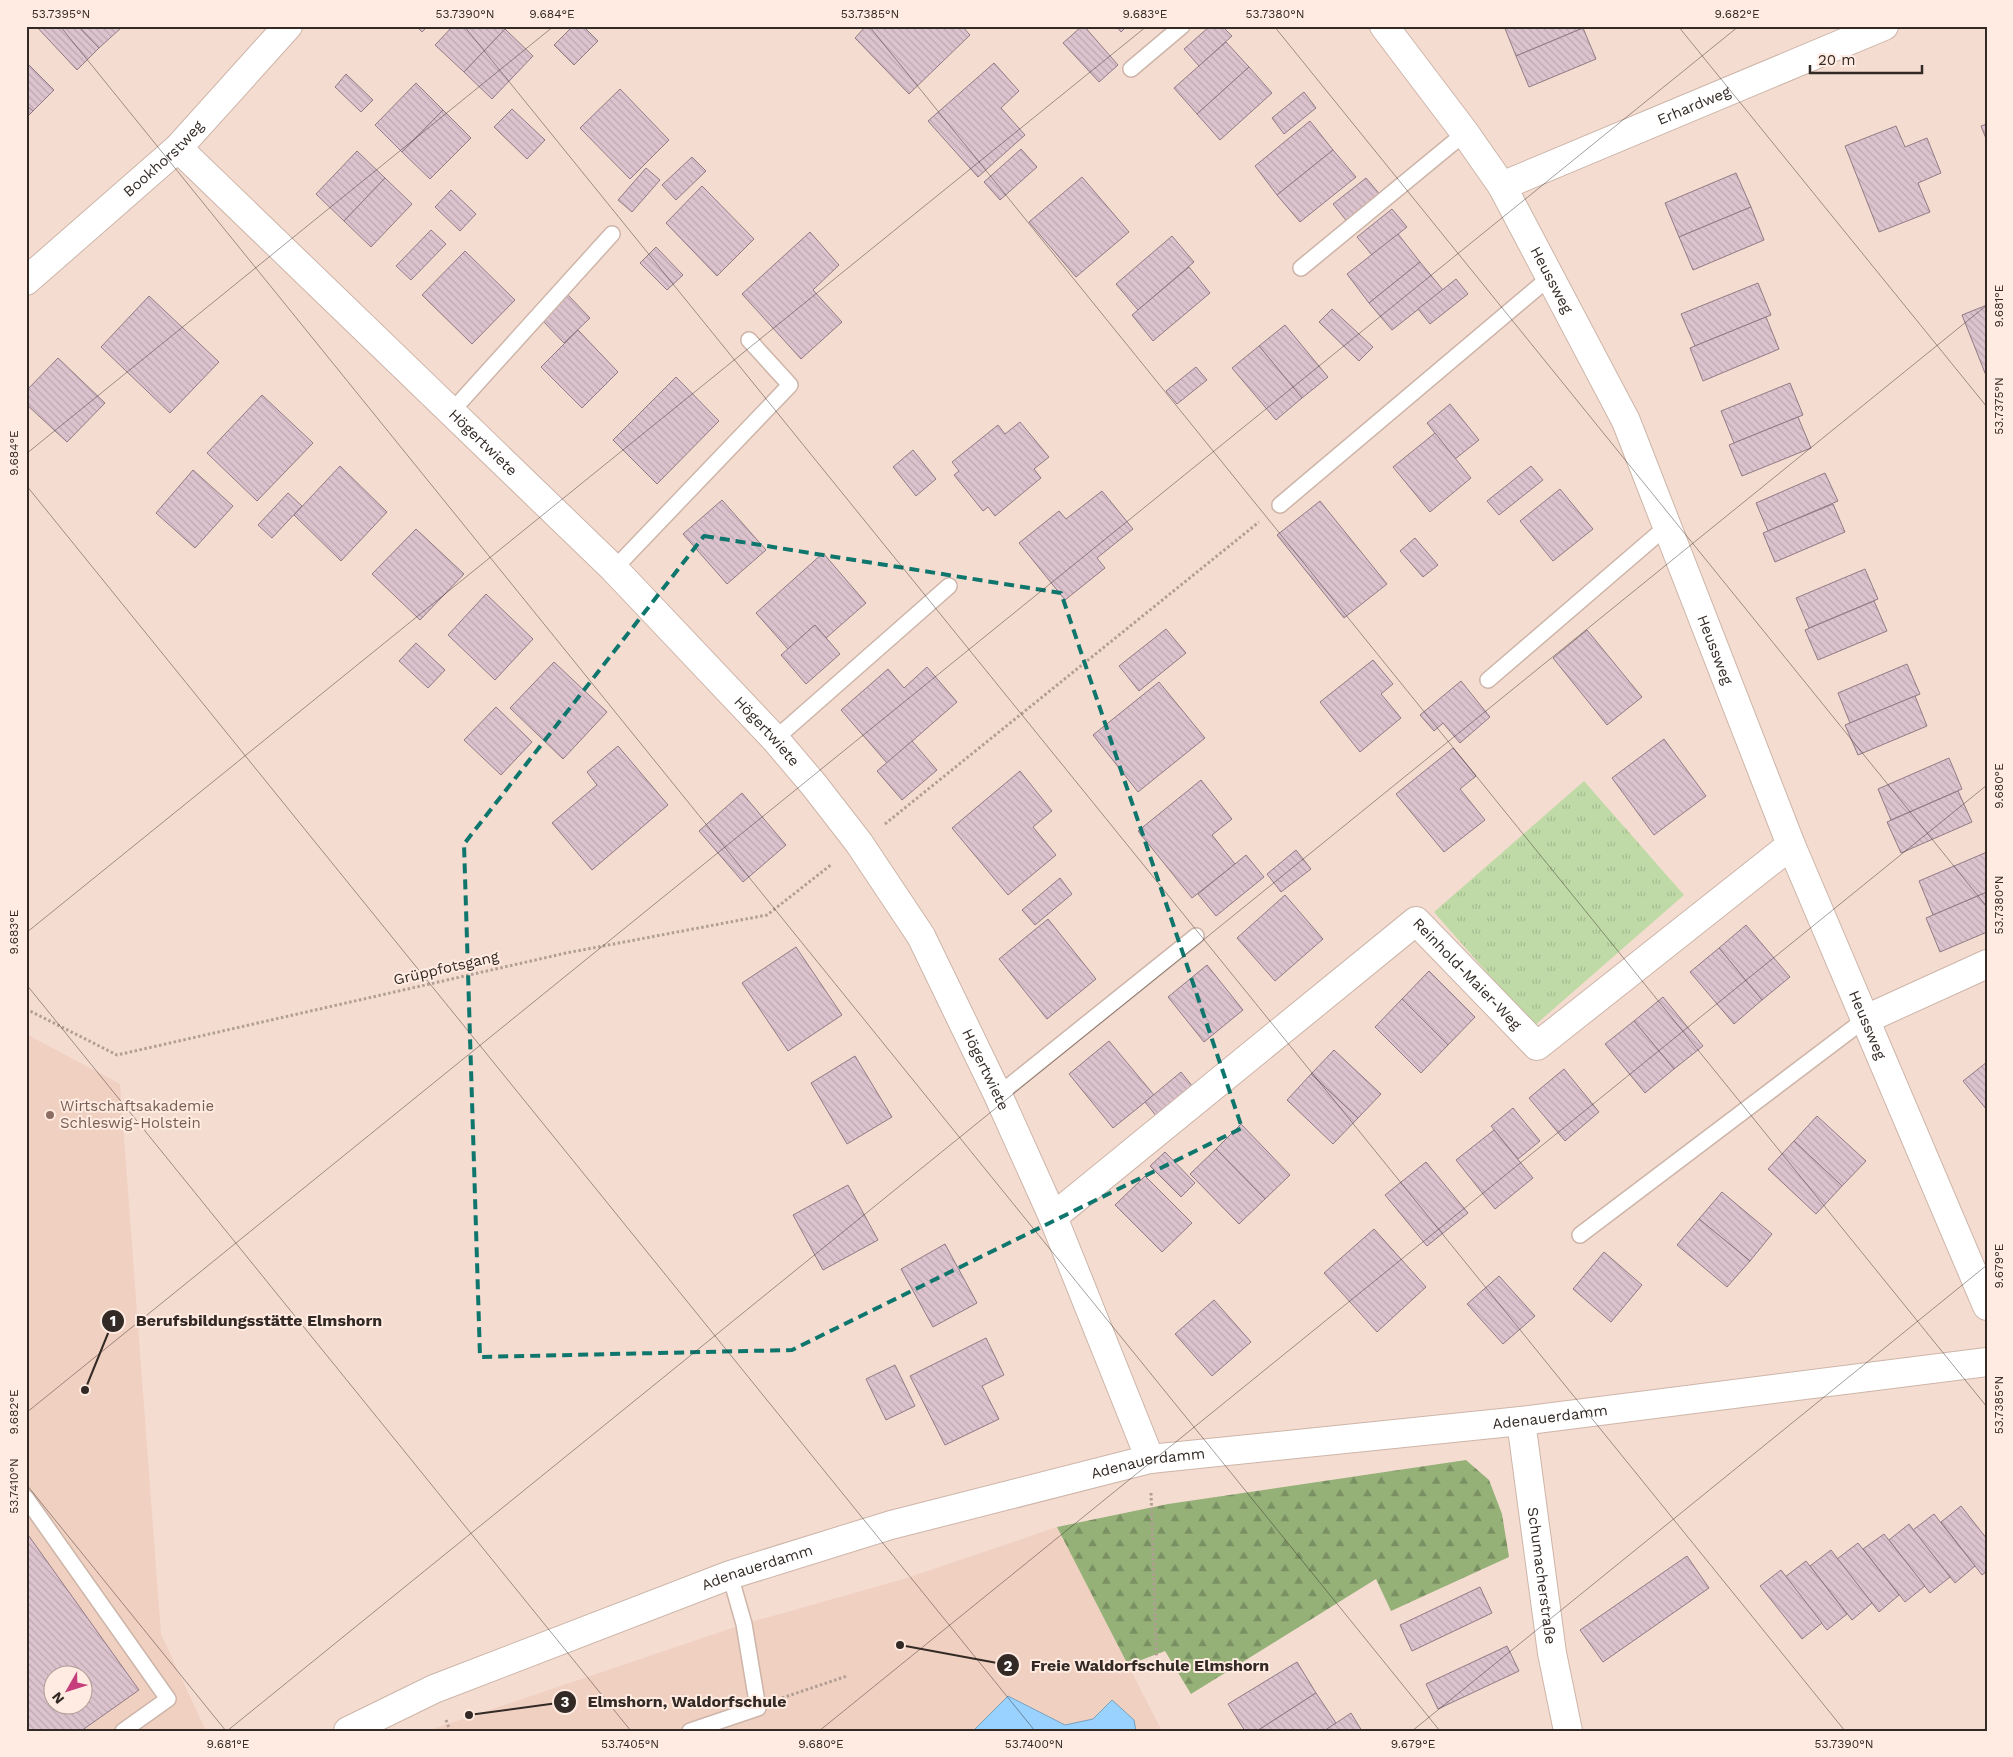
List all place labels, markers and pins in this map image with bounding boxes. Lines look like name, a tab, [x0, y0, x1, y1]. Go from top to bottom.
place label: Wirtschaftsakademie Schleswig-Holstein	[60, 1097, 214, 1132]
marker: Wirtschaftsakademie Schleswig-Holstein	[44, 1109, 56, 1121]
callout: Berufsbildungsstätte Elmshorn	[101, 1305, 392, 1336]
callout: Freie Waldorfschule Elmshorn	[996, 1650, 1280, 1681]
callout: Elmshorn, Waldorfschule	[552, 1686, 797, 1717]

